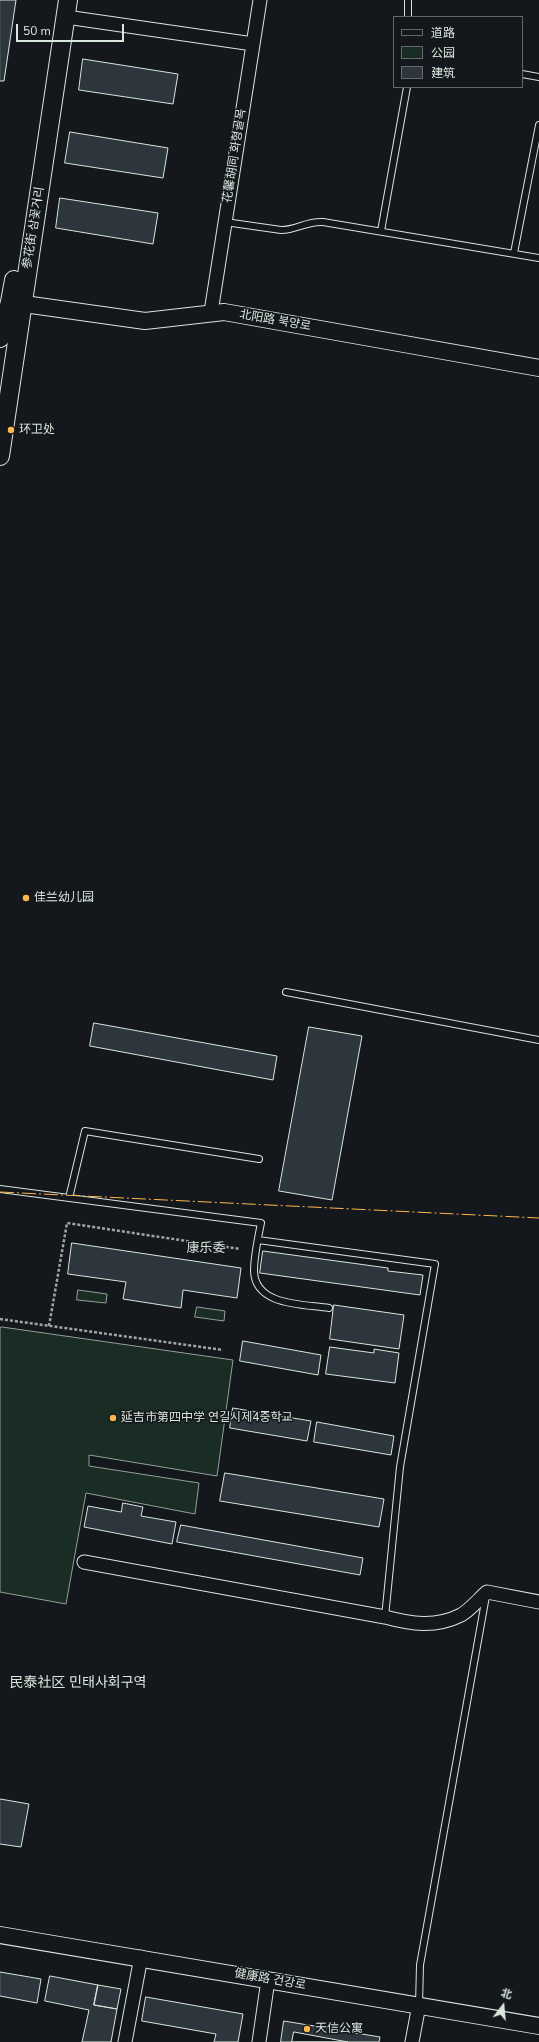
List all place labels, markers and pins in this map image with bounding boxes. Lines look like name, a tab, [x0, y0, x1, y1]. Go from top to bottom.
place label: 环卫处	[19, 423, 55, 437]
marker: 环卫处	[6, 425, 16, 435]
place label: 佳兰幼儿园	[34, 891, 94, 905]
marker: 佳兰幼儿园	[21, 893, 31, 903]
place label: 延吉市第四中学 연길시제4중학교	[121, 1411, 293, 1425]
marker: 延吉市第四中学 연길시제4중학교	[108, 1413, 118, 1423]
place label: 天信公寓	[315, 2022, 363, 2036]
marker: 天信公寓	[302, 2024, 312, 2034]

